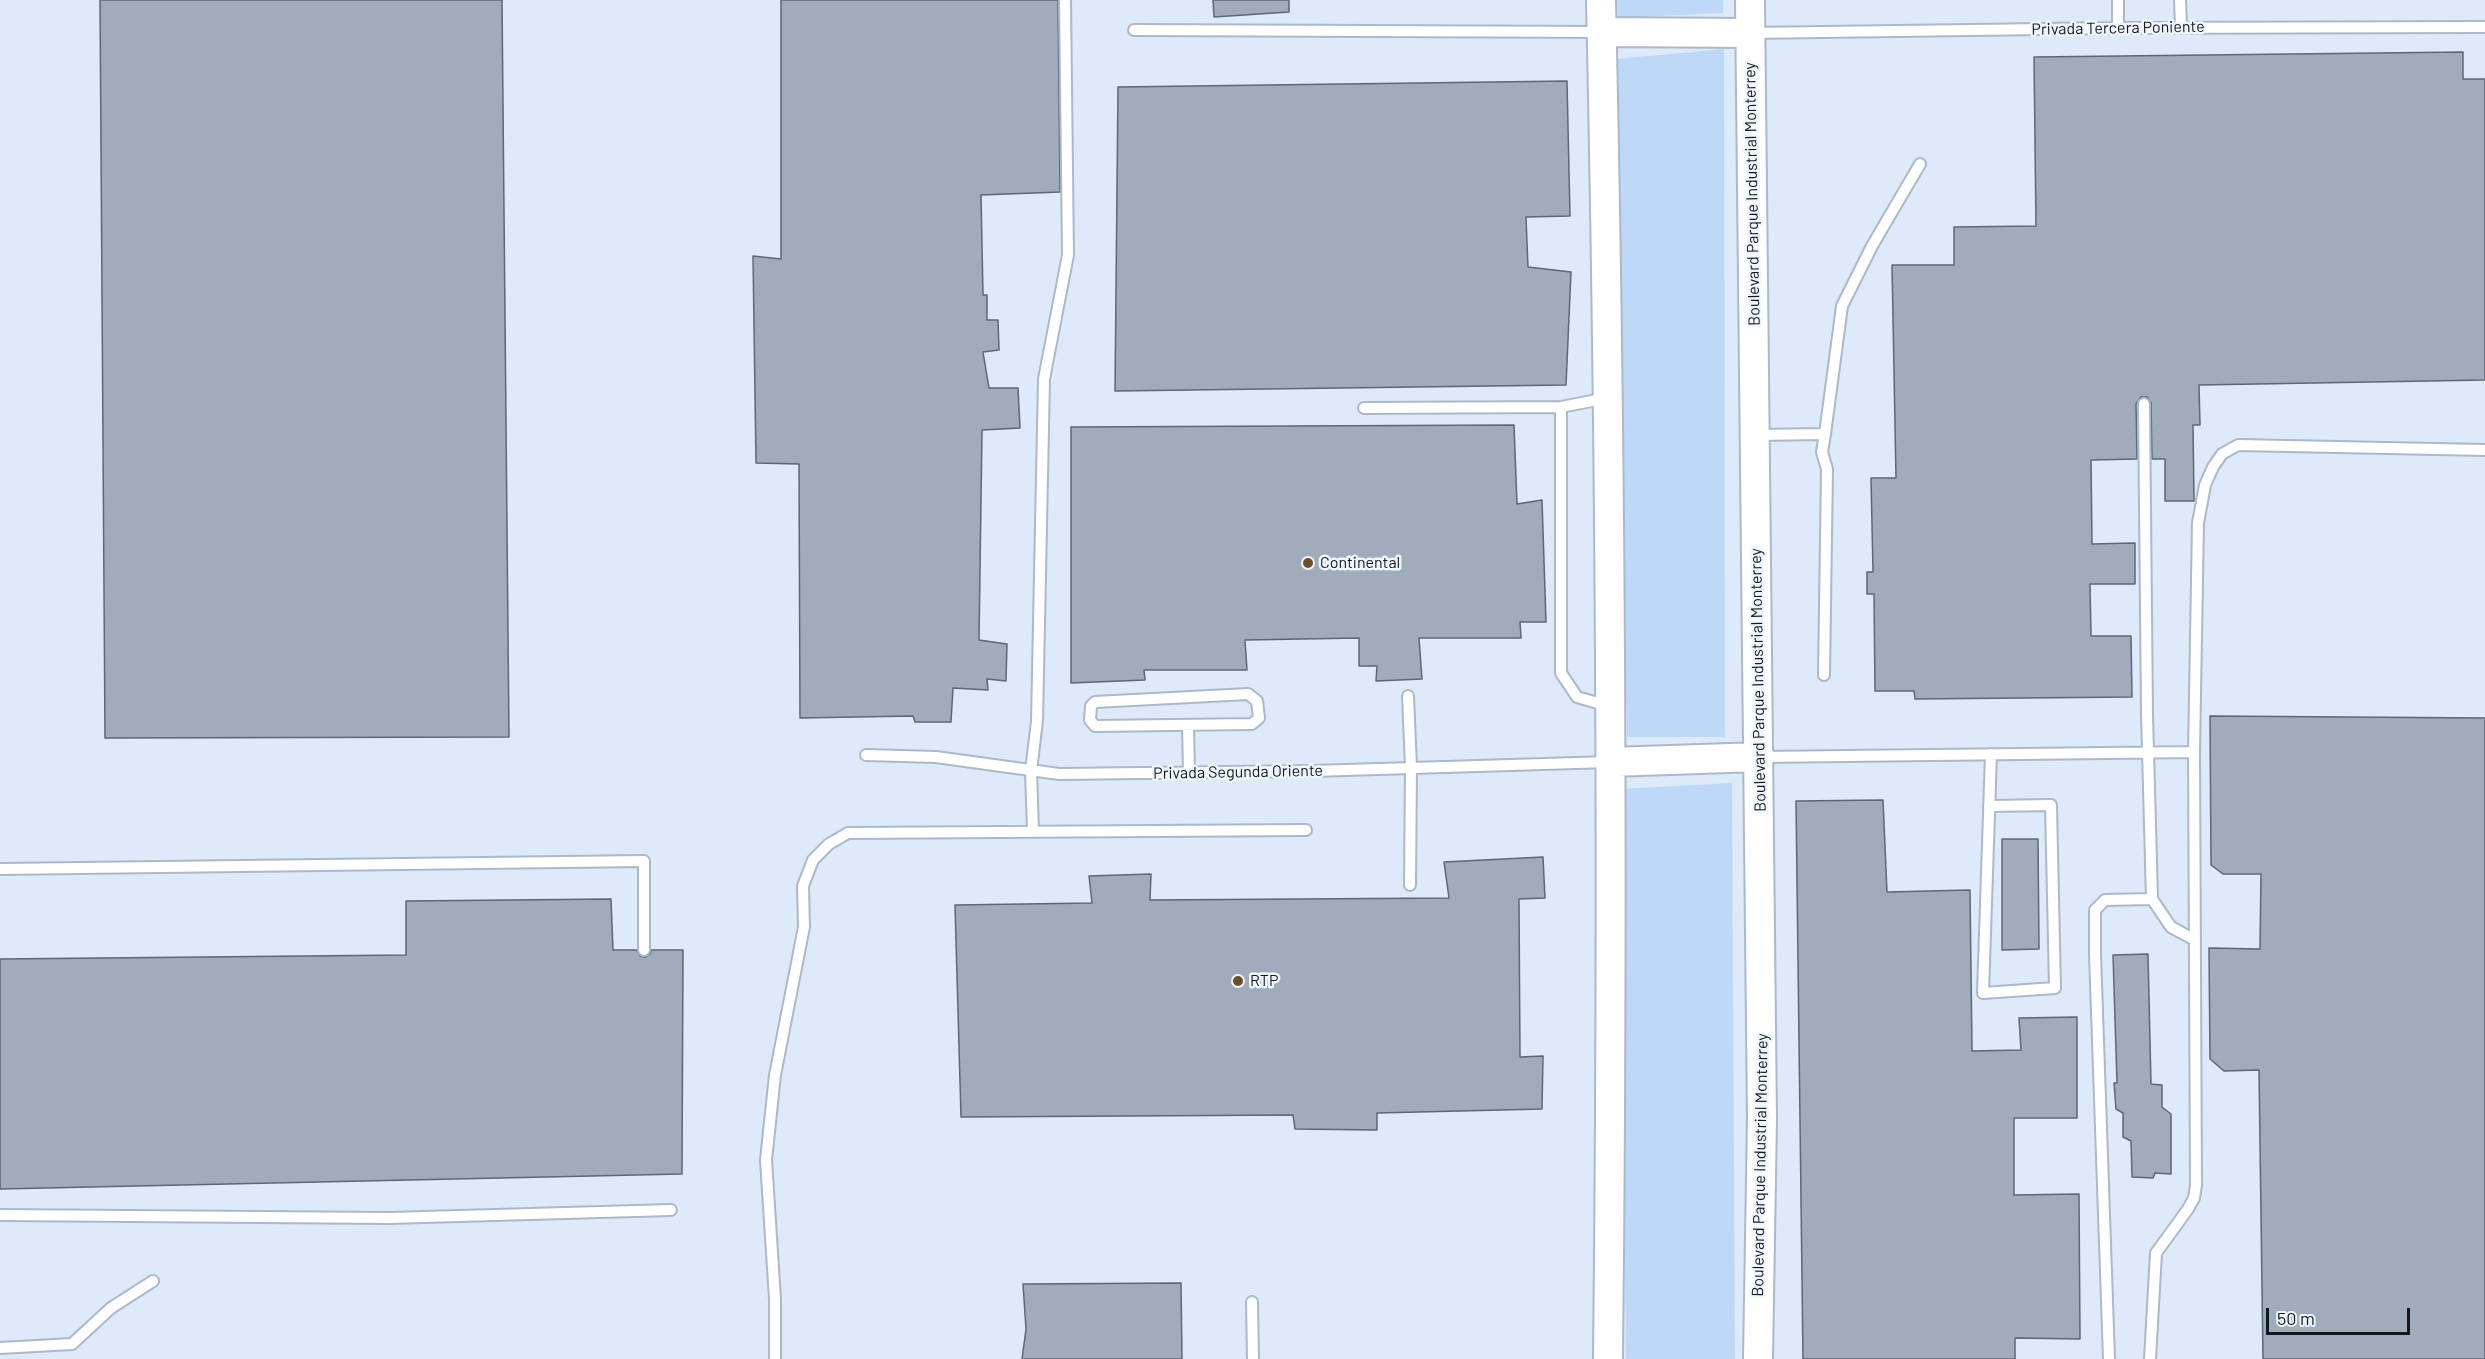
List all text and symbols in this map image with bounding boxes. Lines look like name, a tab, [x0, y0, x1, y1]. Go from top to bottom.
street label: Privada Tercera Poniente	[2031, 17, 2205, 39]
street label: Boulevard Parque Industrial Monterrey	[1740, 62, 1764, 326]
street label: Boulevard Parque Industrial Monterrey	[1746, 548, 1770, 812]
place label: Continental	[1320, 553, 1400, 573]
marker: Continental	[1301, 556, 1315, 570]
street label: Privada Segunda Oriente	[1153, 761, 1323, 783]
place label: RTP	[1250, 971, 1278, 991]
marker: RTP	[1231, 974, 1245, 988]
street label: Boulevard Parque Industrial Monterrey	[1748, 1033, 1772, 1297]
scale bar	[2269, 1296, 2413, 1334]
text: 50 m	[2277, 1307, 2315, 1329]

